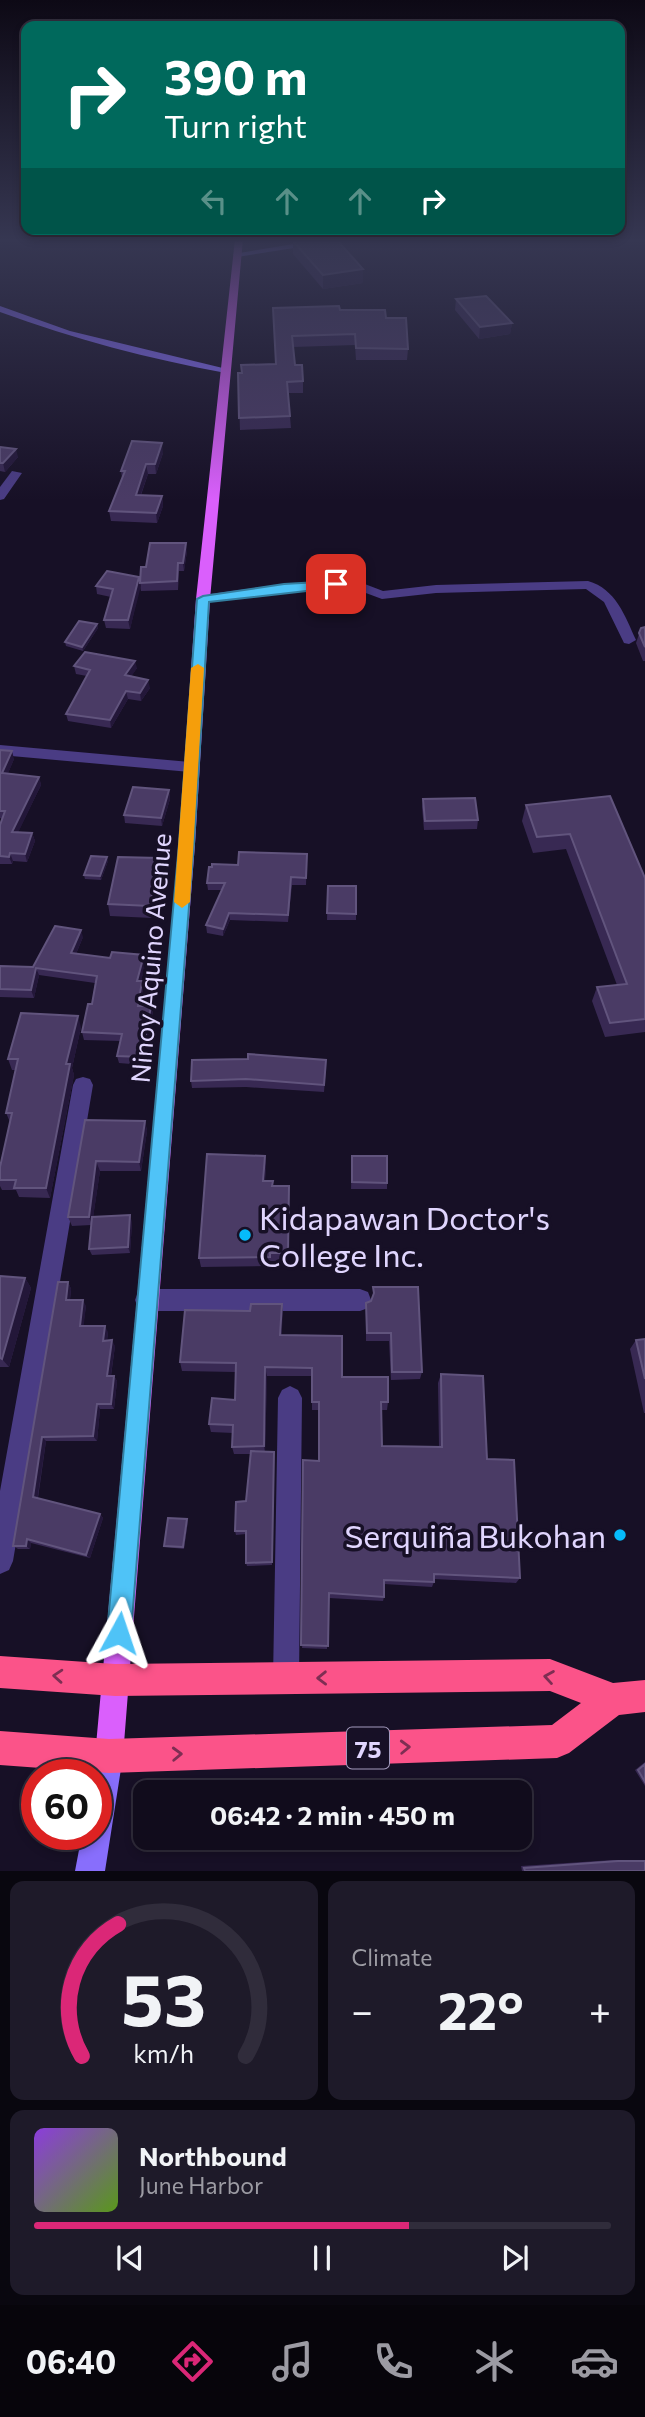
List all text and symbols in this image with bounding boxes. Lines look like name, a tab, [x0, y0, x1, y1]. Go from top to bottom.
text: 390 m	[164, 45, 307, 105]
icon: right	[49, 49, 140, 140]
text: Turn right	[164, 105, 307, 145]
icon: left	[195, 182, 233, 220]
icon: ahead	[268, 182, 306, 220]
icon: ahead	[341, 182, 379, 220]
icon: right	[414, 182, 452, 220]
pin	[306, 554, 366, 614]
icon: arrive	[317, 565, 355, 603]
street label: Ninoy Aquino Avenue	[124, 832, 176, 1084]
place label: Kidapawan Doctor's College Inc.	[259, 1197, 550, 1274]
marker: Kidapawan Doctor's College Inc.	[237, 1227, 253, 1243]
place label: Serquiña Bukohan	[344, 1515, 606, 1555]
marker: Serquiña Bukohan	[612, 1527, 628, 1543]
position arrow	[82, 1596, 156, 1670]
one-way arrow	[52, 1669, 63, 1684]
one-way arrow	[316, 1670, 327, 1686]
one-way arrow	[543, 1670, 555, 1685]
road number: 75	[347, 1728, 389, 1768]
one-way arrow	[399, 1739, 410, 1754]
one-way arrow	[172, 1746, 183, 1762]
speed limit sign: 60	[21, 1759, 112, 1850]
text: 06:42 · 2 min · 450 m	[210, 1799, 455, 1830]
text: Climate	[352, 1943, 433, 1971]
text: 53	[121, 1953, 206, 2042]
text: 22°	[438, 1977, 524, 2041]
text: −	[352, 1986, 373, 2033]
text: +	[589, 1986, 611, 2033]
text: km/h	[133, 2038, 194, 2068]
text: Northbound	[139, 2140, 287, 2171]
text: June Harbor	[139, 2171, 263, 2199]
icon: previous	[111, 2239, 149, 2277]
icon: pause	[303, 2239, 341, 2277]
icon: next	[496, 2239, 534, 2277]
icon: directions	[168, 2337, 217, 2386]
icon: music	[268, 2337, 317, 2386]
icon: phone	[369, 2337, 418, 2386]
icon: climate	[470, 2337, 519, 2386]
icon: car	[570, 2337, 619, 2386]
text: 06:40	[26, 2341, 116, 2381]

